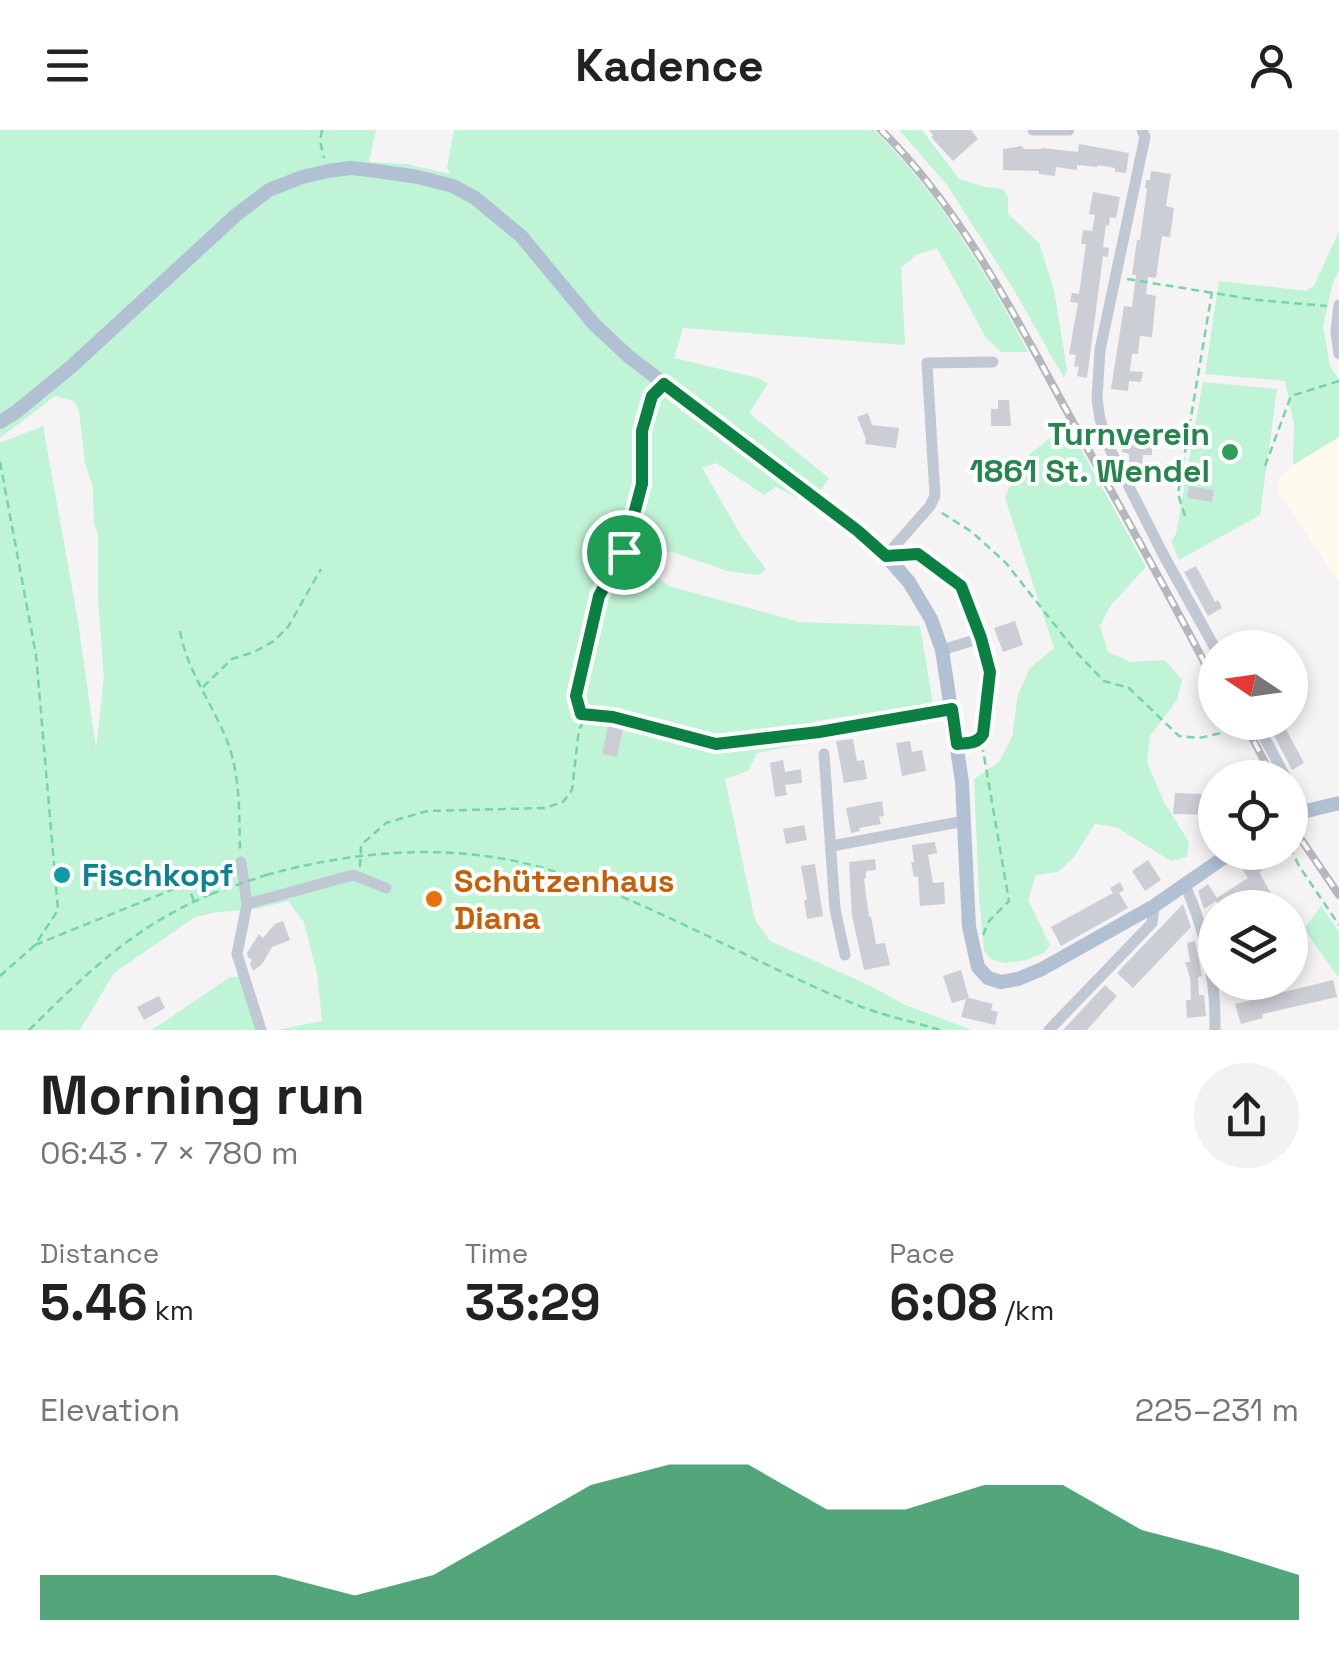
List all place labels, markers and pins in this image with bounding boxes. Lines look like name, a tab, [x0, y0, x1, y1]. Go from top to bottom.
place label: Turnverein 1861 St. Wendel	[969, 414, 1210, 491]
marker: Turnverein 1861 St. Wendel	[1219, 441, 1241, 463]
pin	[582, 510, 667, 595]
place label: Fischkopf	[82, 855, 233, 895]
place label: Schützenhaus Diana	[454, 861, 675, 938]
marker: Fischkopf	[51, 864, 73, 886]
marker: Schützenhaus Diana	[423, 888, 445, 910]

